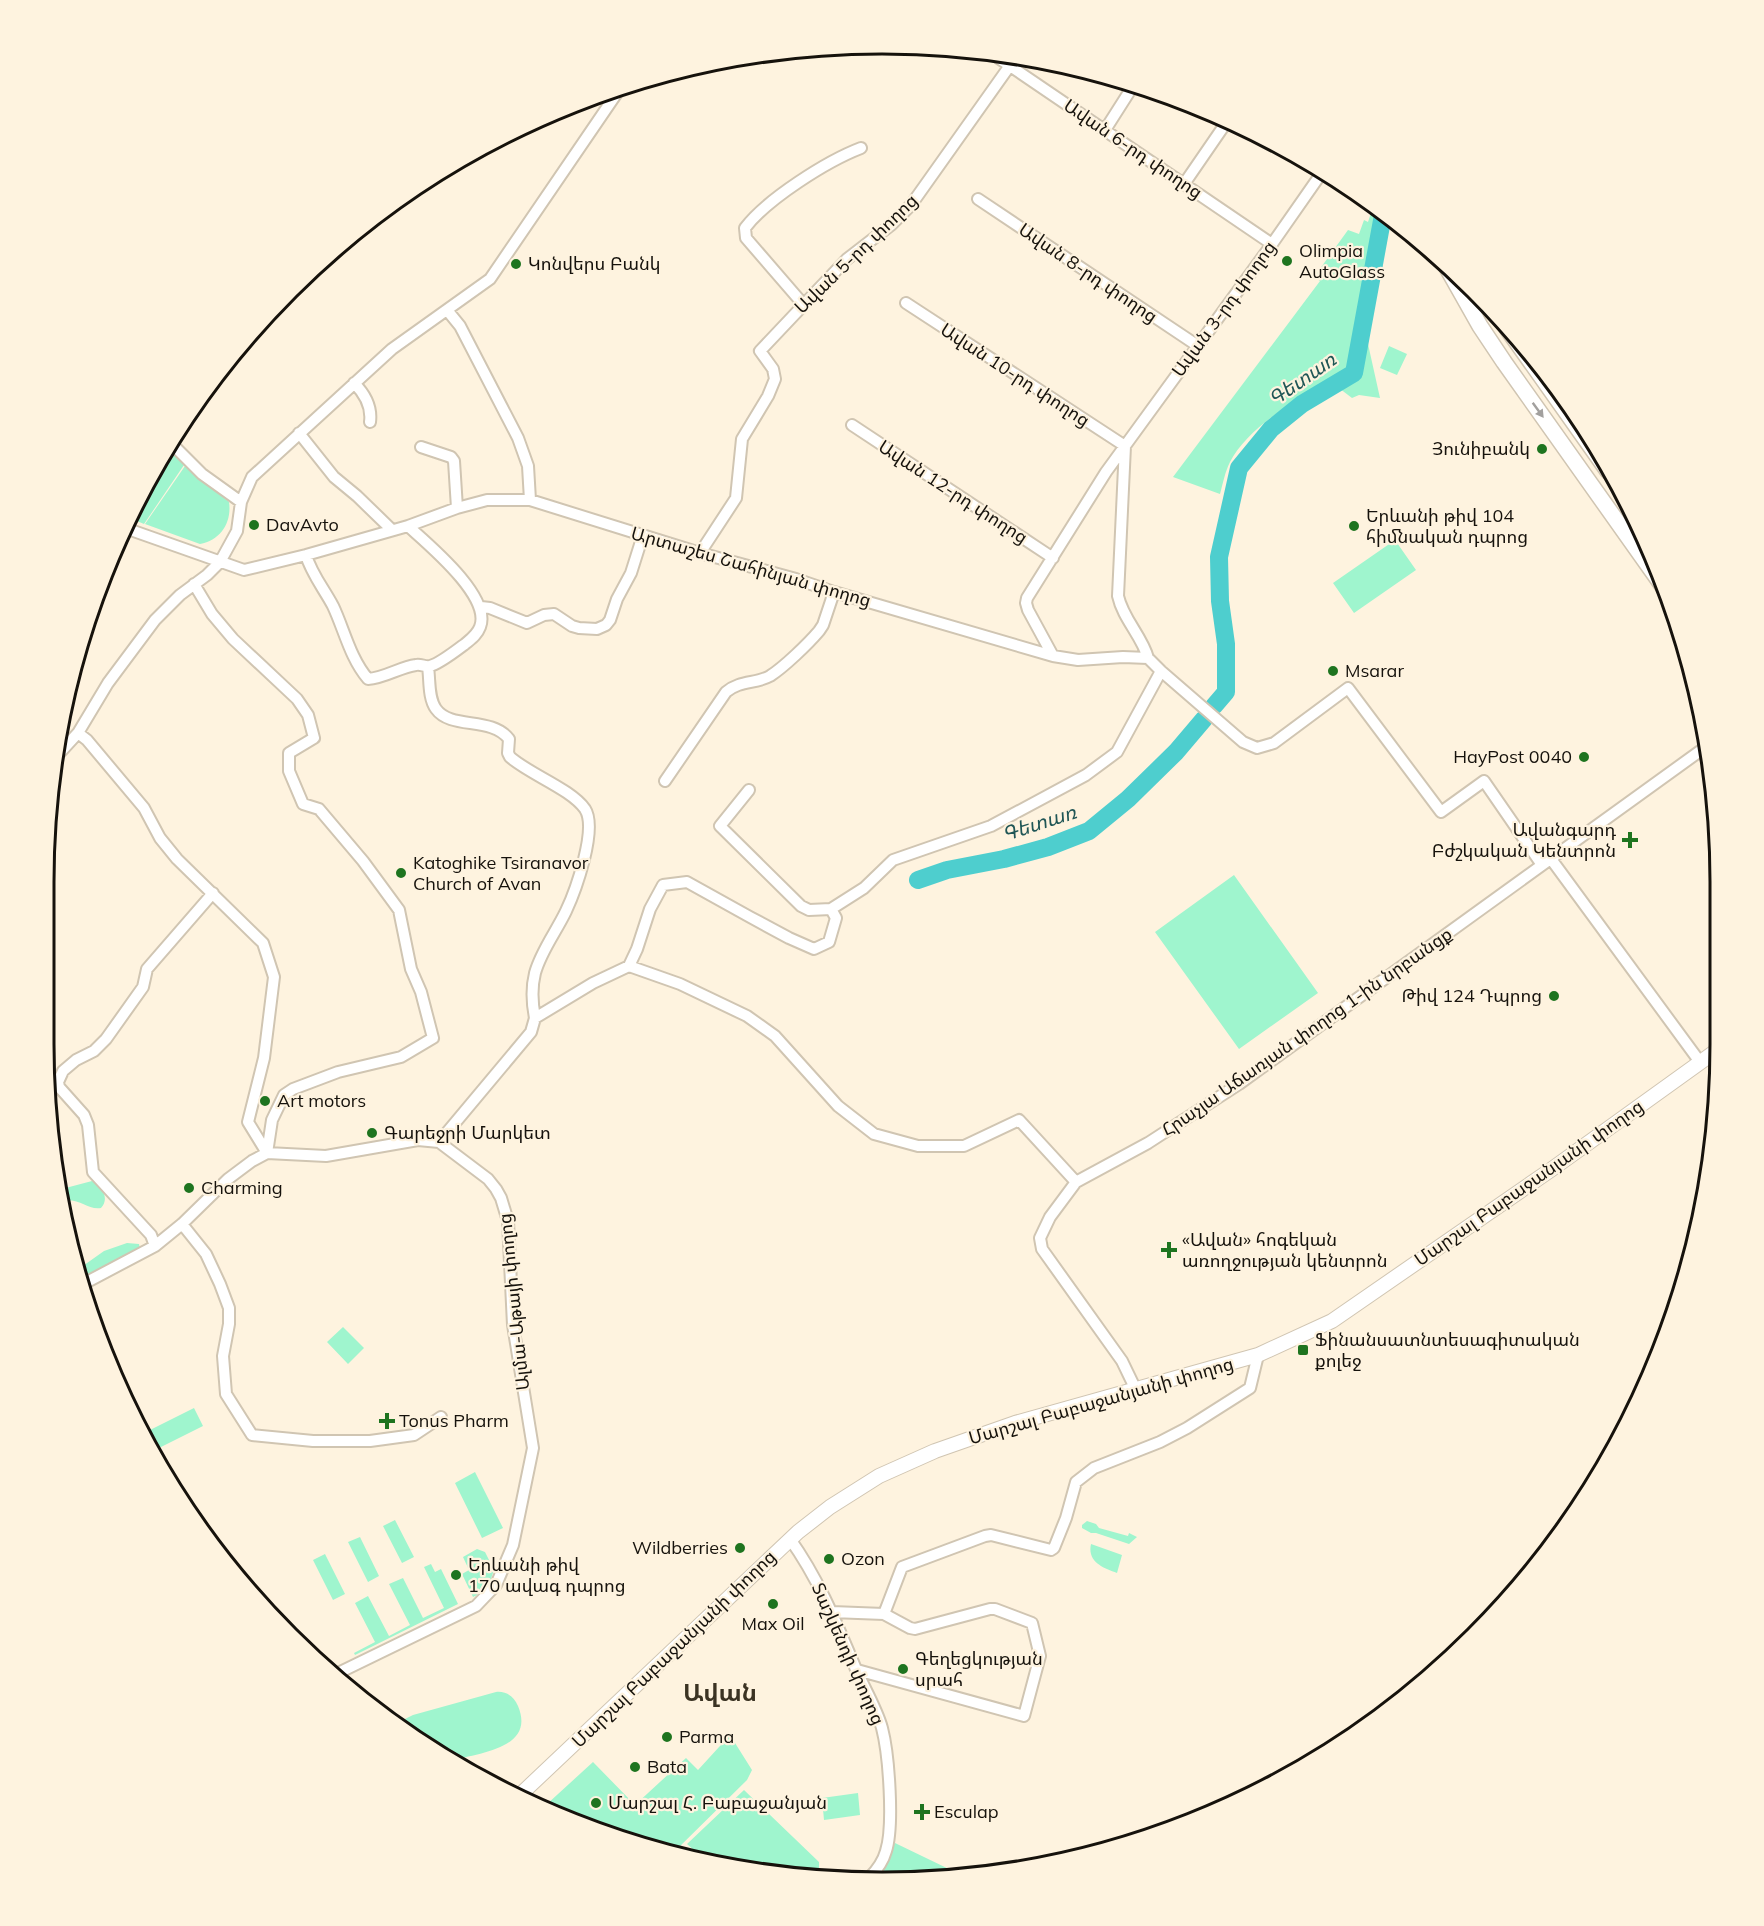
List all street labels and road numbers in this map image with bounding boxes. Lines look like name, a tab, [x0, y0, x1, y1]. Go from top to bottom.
street label: Ավան 6-րդ փողոց	[1059, 94, 1207, 204]
street label: Ավան 5-րդ փողոց	[789, 189, 922, 318]
street label: Ավան 8-րդ փողոց	[1014, 218, 1162, 328]
street label: Ավան 3-րդ փողոց	[1166, 236, 1281, 381]
street label: Ավան 10-րդ փողոց	[936, 318, 1094, 431]
street label: Ավան 12-րդ փողոց	[874, 435, 1032, 548]
street label: Արտաշես Շահինյան փողոց	[628, 521, 874, 612]
street label: Հրաչյա Աճառյան փողոց 1-ին նրբանցք	[1157, 922, 1456, 1141]
street label: Մարշալ Բաբաջանյանի փողոց	[1410, 1094, 1648, 1271]
street label: Ալմա-Աթայի փողոց	[493, 1212, 534, 1392]
street label: Մարշալ Բաբաջանյանի փողոց	[966, 1352, 1236, 1449]
street label: Մարշալ Բաբաջանյանի փողոց	[567, 1545, 780, 1752]
street label: Տաշկենդի փողոց	[807, 1579, 890, 1728]

